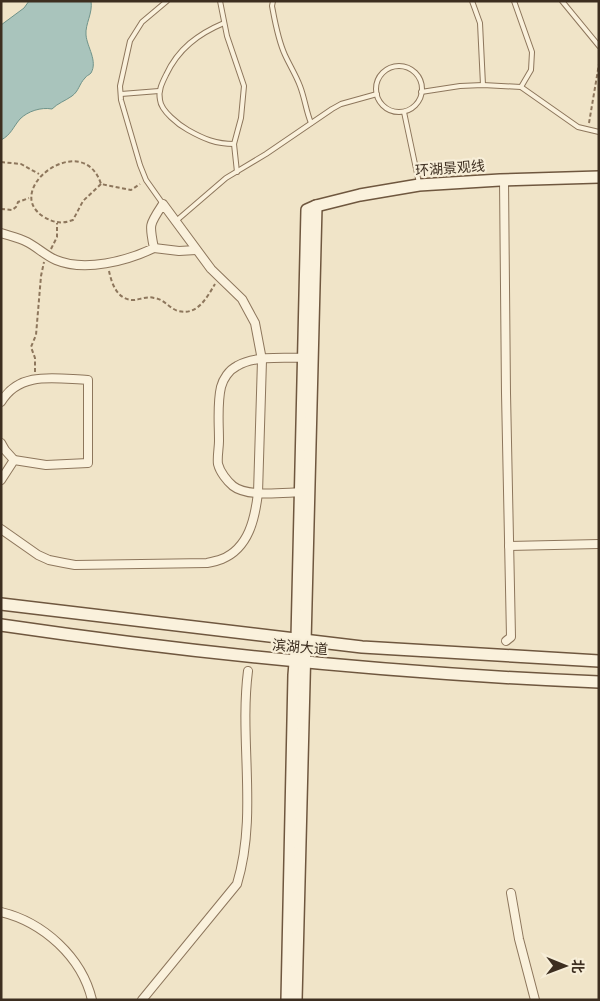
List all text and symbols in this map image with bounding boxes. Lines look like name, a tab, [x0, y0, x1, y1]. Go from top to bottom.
street label: 环湖景观线	[414, 157, 486, 179]
street label: 滨湖大道	[271, 636, 329, 658]
north arrow	[540, 941, 590, 991]
text: 北	[569, 959, 587, 973]

